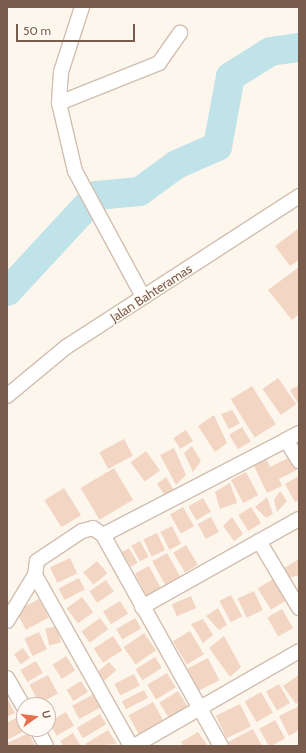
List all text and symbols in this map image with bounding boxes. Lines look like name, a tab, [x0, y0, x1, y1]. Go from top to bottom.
scale bar	[18, 16, 137, 42]
text: 50 m	[23, 23, 51, 38]
street label: Jalan Bahteramas	[107, 261, 195, 325]
north arrow	[16, 697, 56, 737]
text: U	[39, 709, 54, 720]

